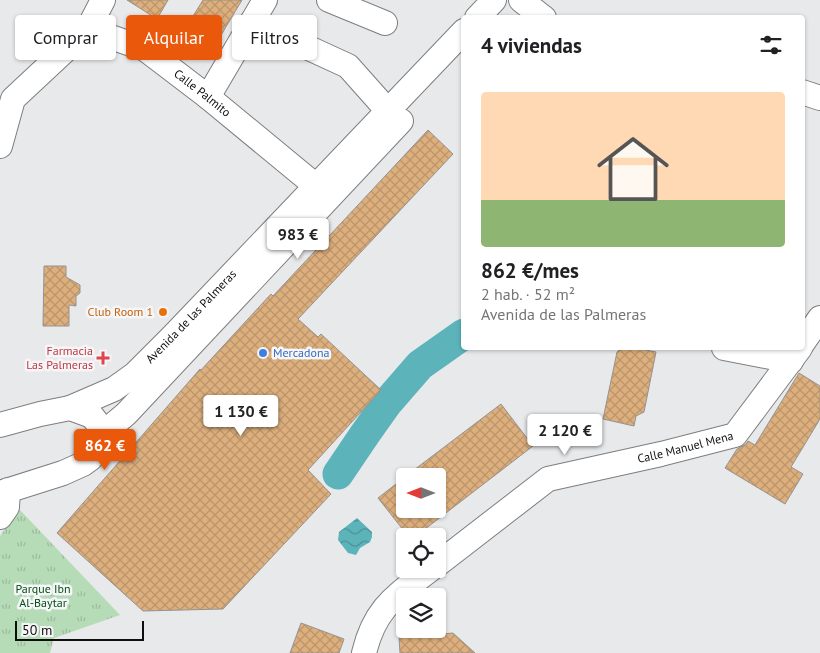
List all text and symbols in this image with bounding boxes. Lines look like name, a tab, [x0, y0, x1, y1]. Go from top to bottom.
chip: Comprar	[15, 15, 116, 60]
chip: Alquilar	[126, 15, 222, 60]
chip: Filtros	[232, 15, 317, 60]
icon: filters	[757, 31, 785, 59]
text: 4 viviendas	[481, 32, 582, 59]
street label: Calle Palmito	[171, 66, 234, 120]
icon: home	[588, 124, 678, 214]
pin: 983 €	[263, 218, 333, 260]
text: 983 €	[278, 224, 318, 244]
text: 862 €/mes	[481, 257, 579, 284]
street label: Avenida de las Palmeras	[142, 266, 239, 366]
text: 2 hab. · 52 m²	[481, 284, 575, 304]
place label: Club Room 1	[88, 304, 153, 319]
text: Avenida de las Palmeras	[481, 304, 646, 324]
marker: Club Room 1	[157, 306, 169, 318]
place label: Farmacia Las Palmeras	[26, 343, 93, 372]
place label: Mercadona	[273, 345, 329, 360]
marker: Mercadona	[257, 347, 269, 359]
marker: Farmacia Las Palmeras	[97, 352, 109, 364]
pin: 1 130 €	[195, 394, 287, 437]
text: 1 130 €	[214, 401, 268, 421]
pin: 2 120 €	[519, 414, 611, 456]
text: 2 120 €	[538, 420, 592, 440]
pin: 862 €	[70, 428, 140, 471]
street label: Calle Manuel Mena	[636, 428, 735, 466]
text: 862 €	[85, 435, 125, 455]
north arrow	[396, 468, 446, 518]
map controls	[396, 468, 446, 638]
button: locate	[396, 528, 446, 578]
park label: Parque Ibn Al-Baytar	[15, 581, 71, 610]
button: layers	[396, 588, 446, 638]
scale bar	[15, 618, 144, 641]
text: 50 m	[22, 621, 52, 639]

